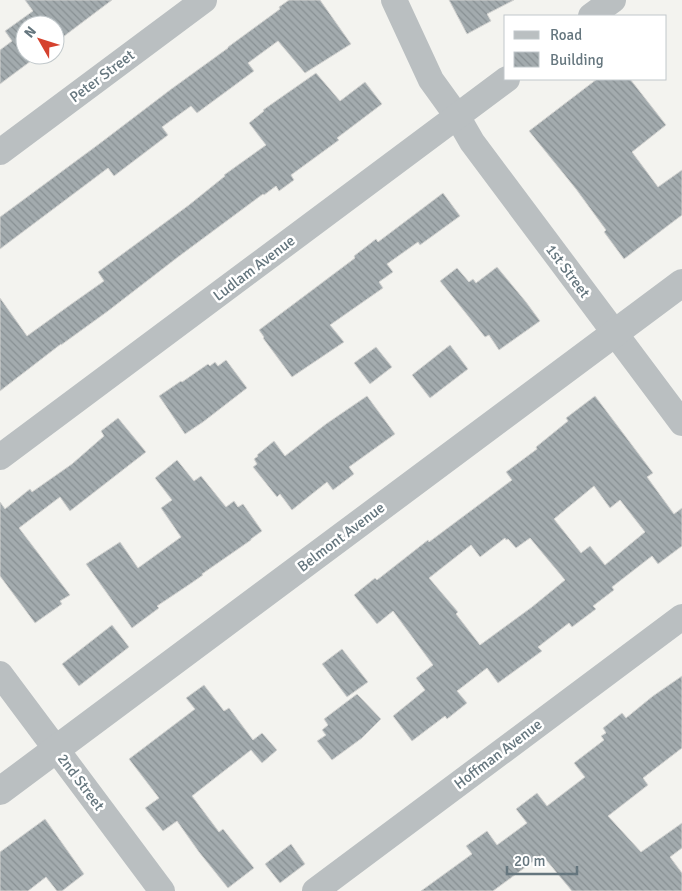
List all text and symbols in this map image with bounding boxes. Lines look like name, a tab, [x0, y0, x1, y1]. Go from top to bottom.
north arrow	[15, 15, 65, 65]
legend	[504, 15, 667, 80]
text: N	[21, 23, 40, 41]
text: Road	[550, 26, 582, 44]
street label: Peter Street	[66, 46, 138, 106]
text: Building	[550, 51, 604, 69]
street label: Ludlam Avenue	[210, 231, 298, 305]
street label: 1st Street	[542, 241, 594, 301]
street label: Belmont Avenue	[294, 498, 388, 576]
street label: Hoffman Avenue	[450, 715, 546, 793]
street label: 2nd Street	[54, 750, 108, 814]
scale bar	[507, 844, 577, 876]
text: 20 m	[514, 852, 545, 870]

